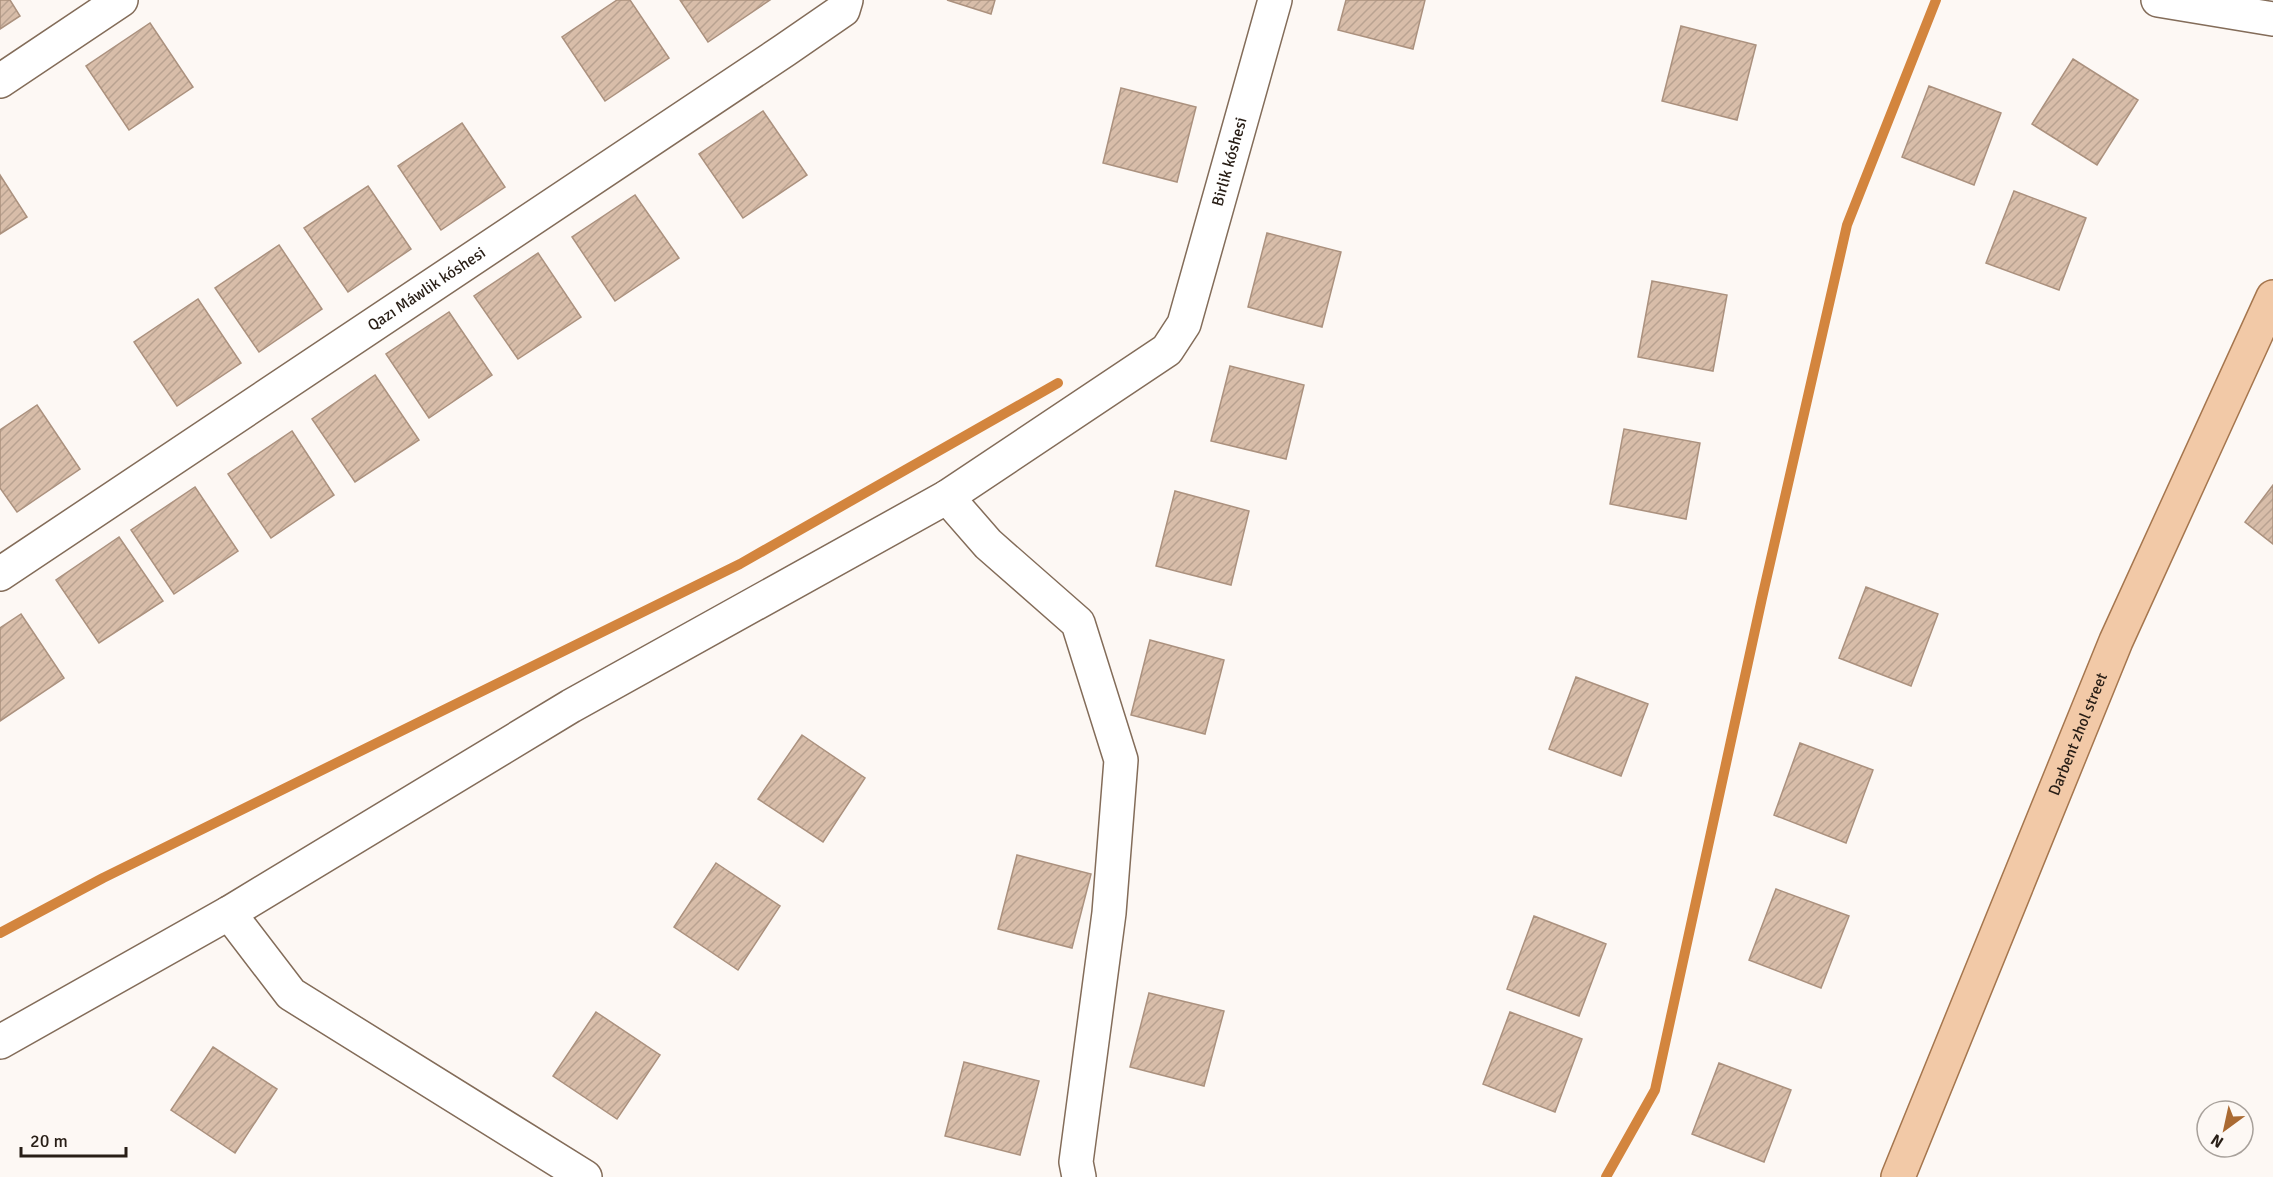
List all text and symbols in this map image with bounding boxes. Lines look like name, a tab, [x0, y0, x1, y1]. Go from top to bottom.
street label: Birlik kóshesi	[1208, 115, 1252, 209]
street label: Qazı Máwlik kóshesi	[364, 243, 489, 336]
street label: Darbent zhol street	[2044, 669, 2112, 799]
north arrow	[2195, 1099, 2255, 1159]
scale bar	[21, 1120, 126, 1158]
text: N	[2207, 1129, 2227, 1152]
text: 20 m	[30, 1130, 68, 1152]

